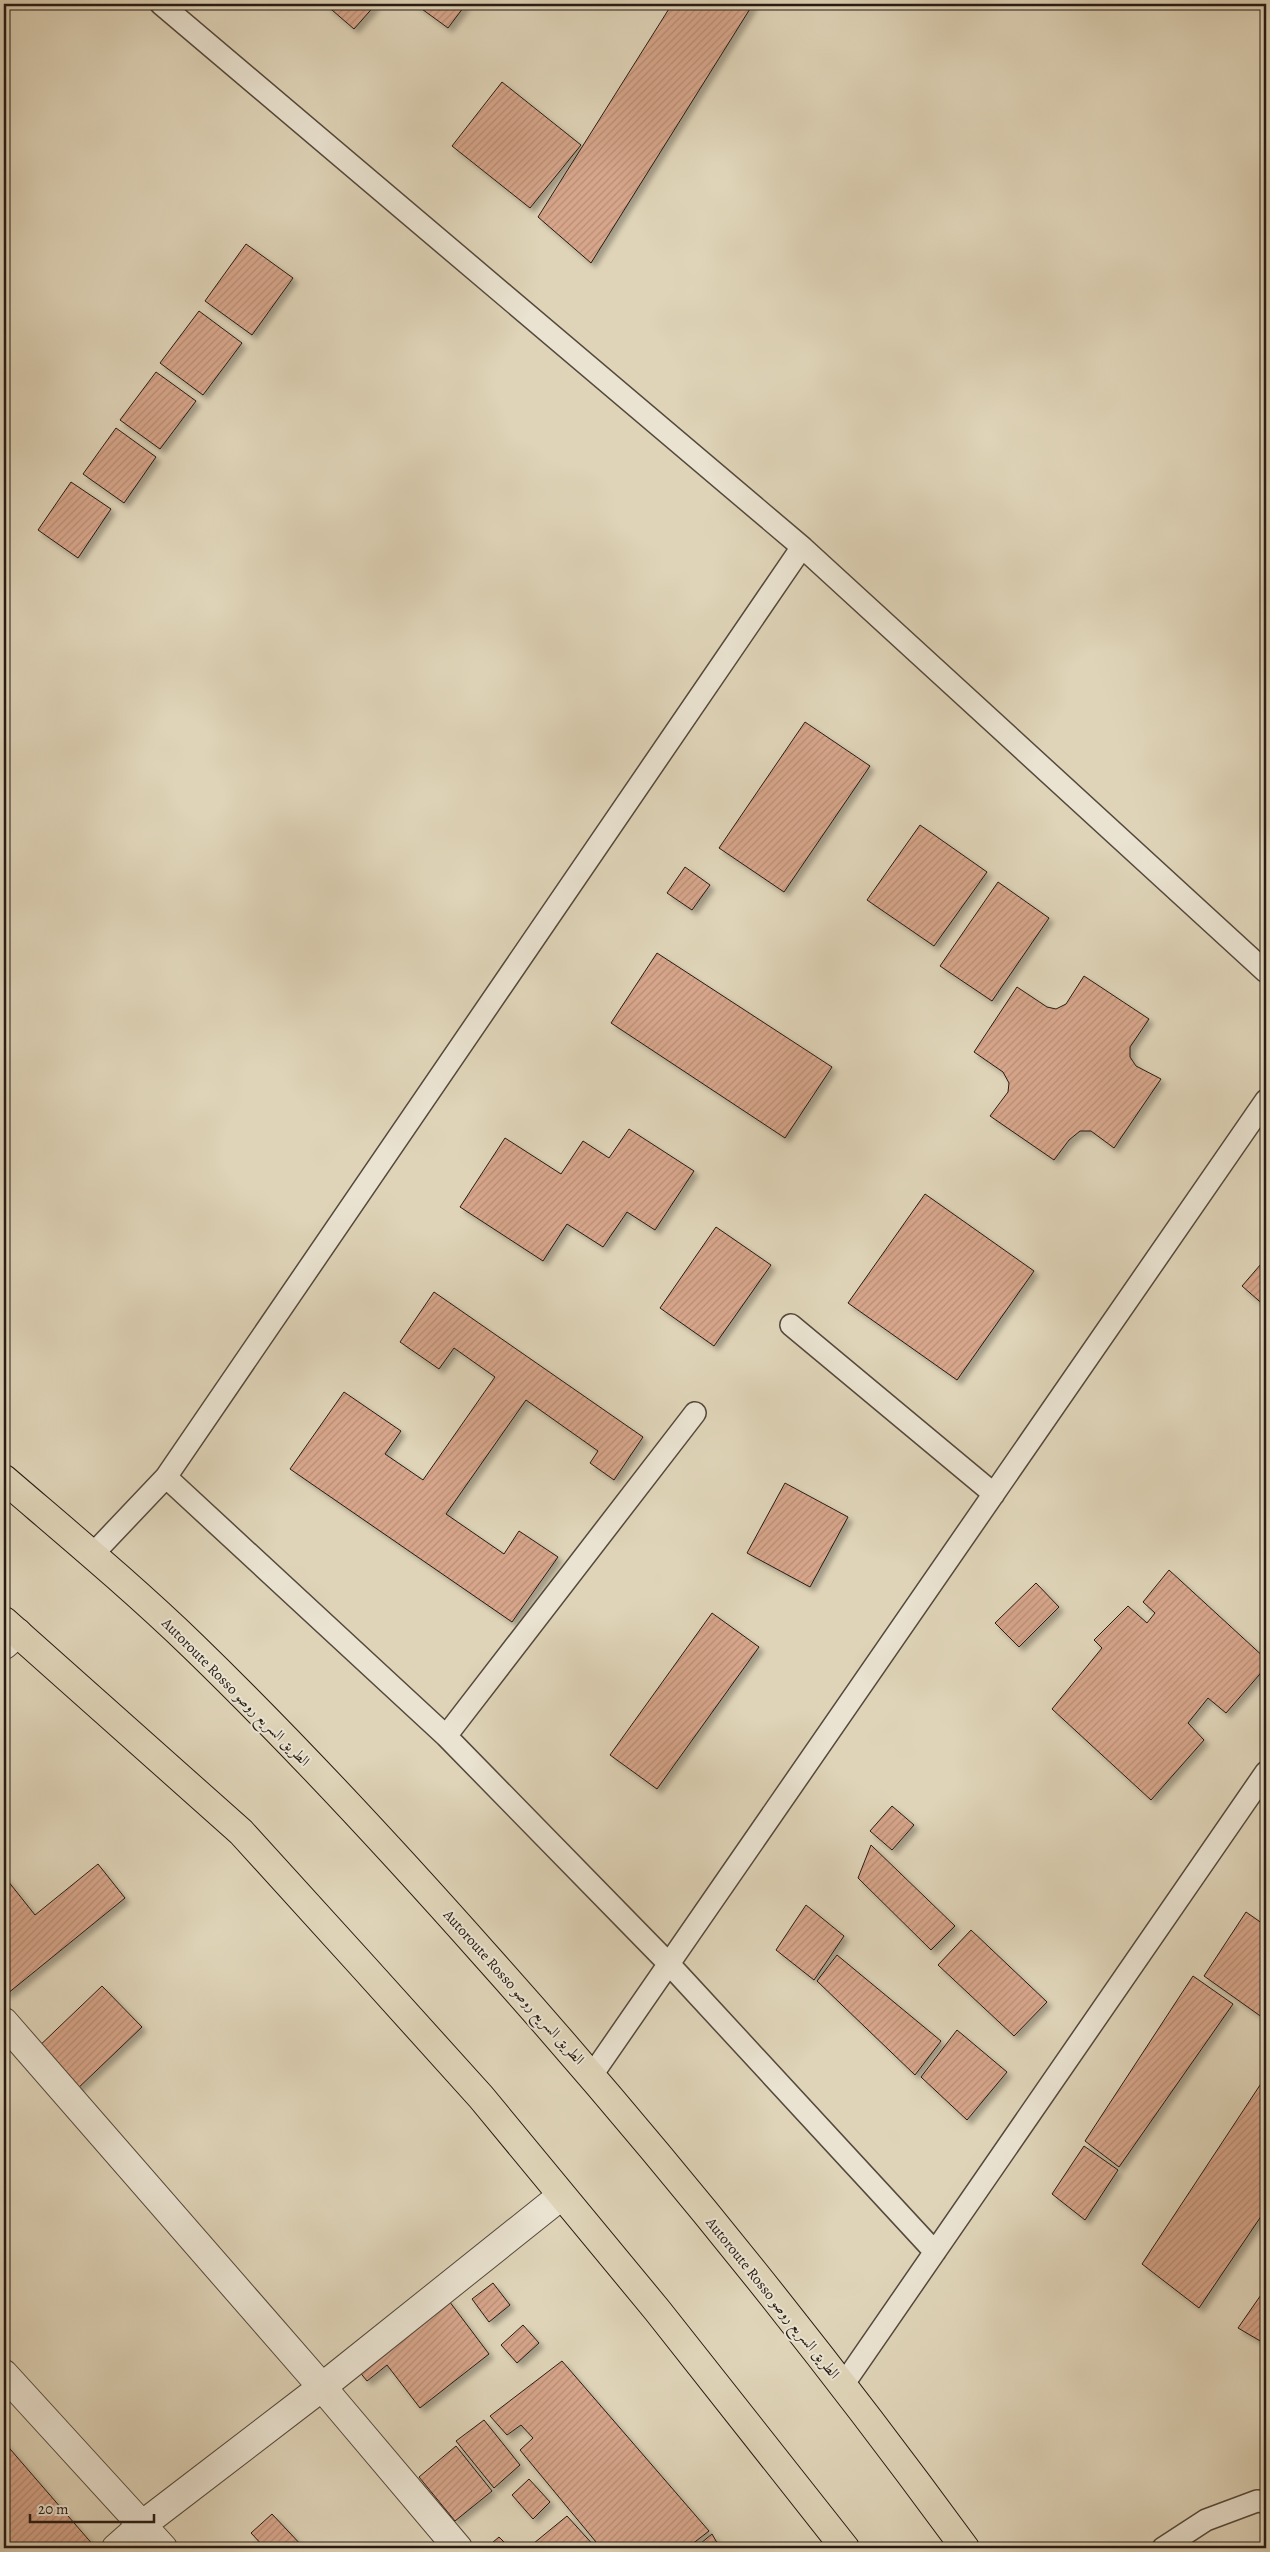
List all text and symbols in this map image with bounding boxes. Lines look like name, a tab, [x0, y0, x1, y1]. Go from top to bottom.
street label: Autoroute Rosso الطريق السريع روصو	[154, 1613, 315, 1773]
street label: Autoroute Rosso الطريق السريع روصو	[435, 1904, 589, 2071]
street label: Autoroute Rosso الطريق السريع روصو	[698, 2212, 844, 2385]
scale bar	[30, 2492, 154, 2524]
text: 20 m	[38, 2499, 69, 2519]

